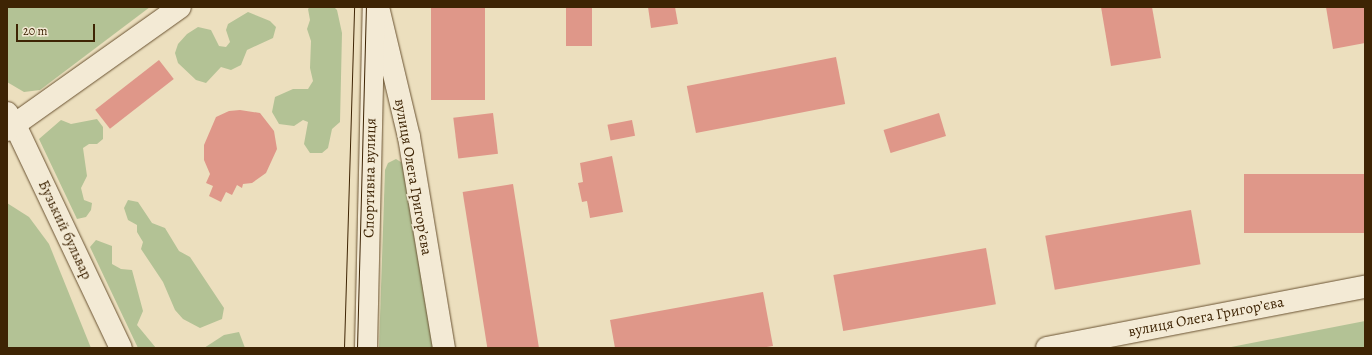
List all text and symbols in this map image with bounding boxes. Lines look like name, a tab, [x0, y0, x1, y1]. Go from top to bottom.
scale bar	[18, 16, 97, 42]
text: 20 m	[23, 23, 47, 39]
street label: вулиця Олега Григорʼєва	[390, 97, 436, 257]
street label: Спортивна вулиця	[360, 118, 380, 238]
street label: Бузький бульвар	[34, 178, 96, 282]
street label: вулиця Олега Григорʼєва	[1127, 293, 1285, 341]

